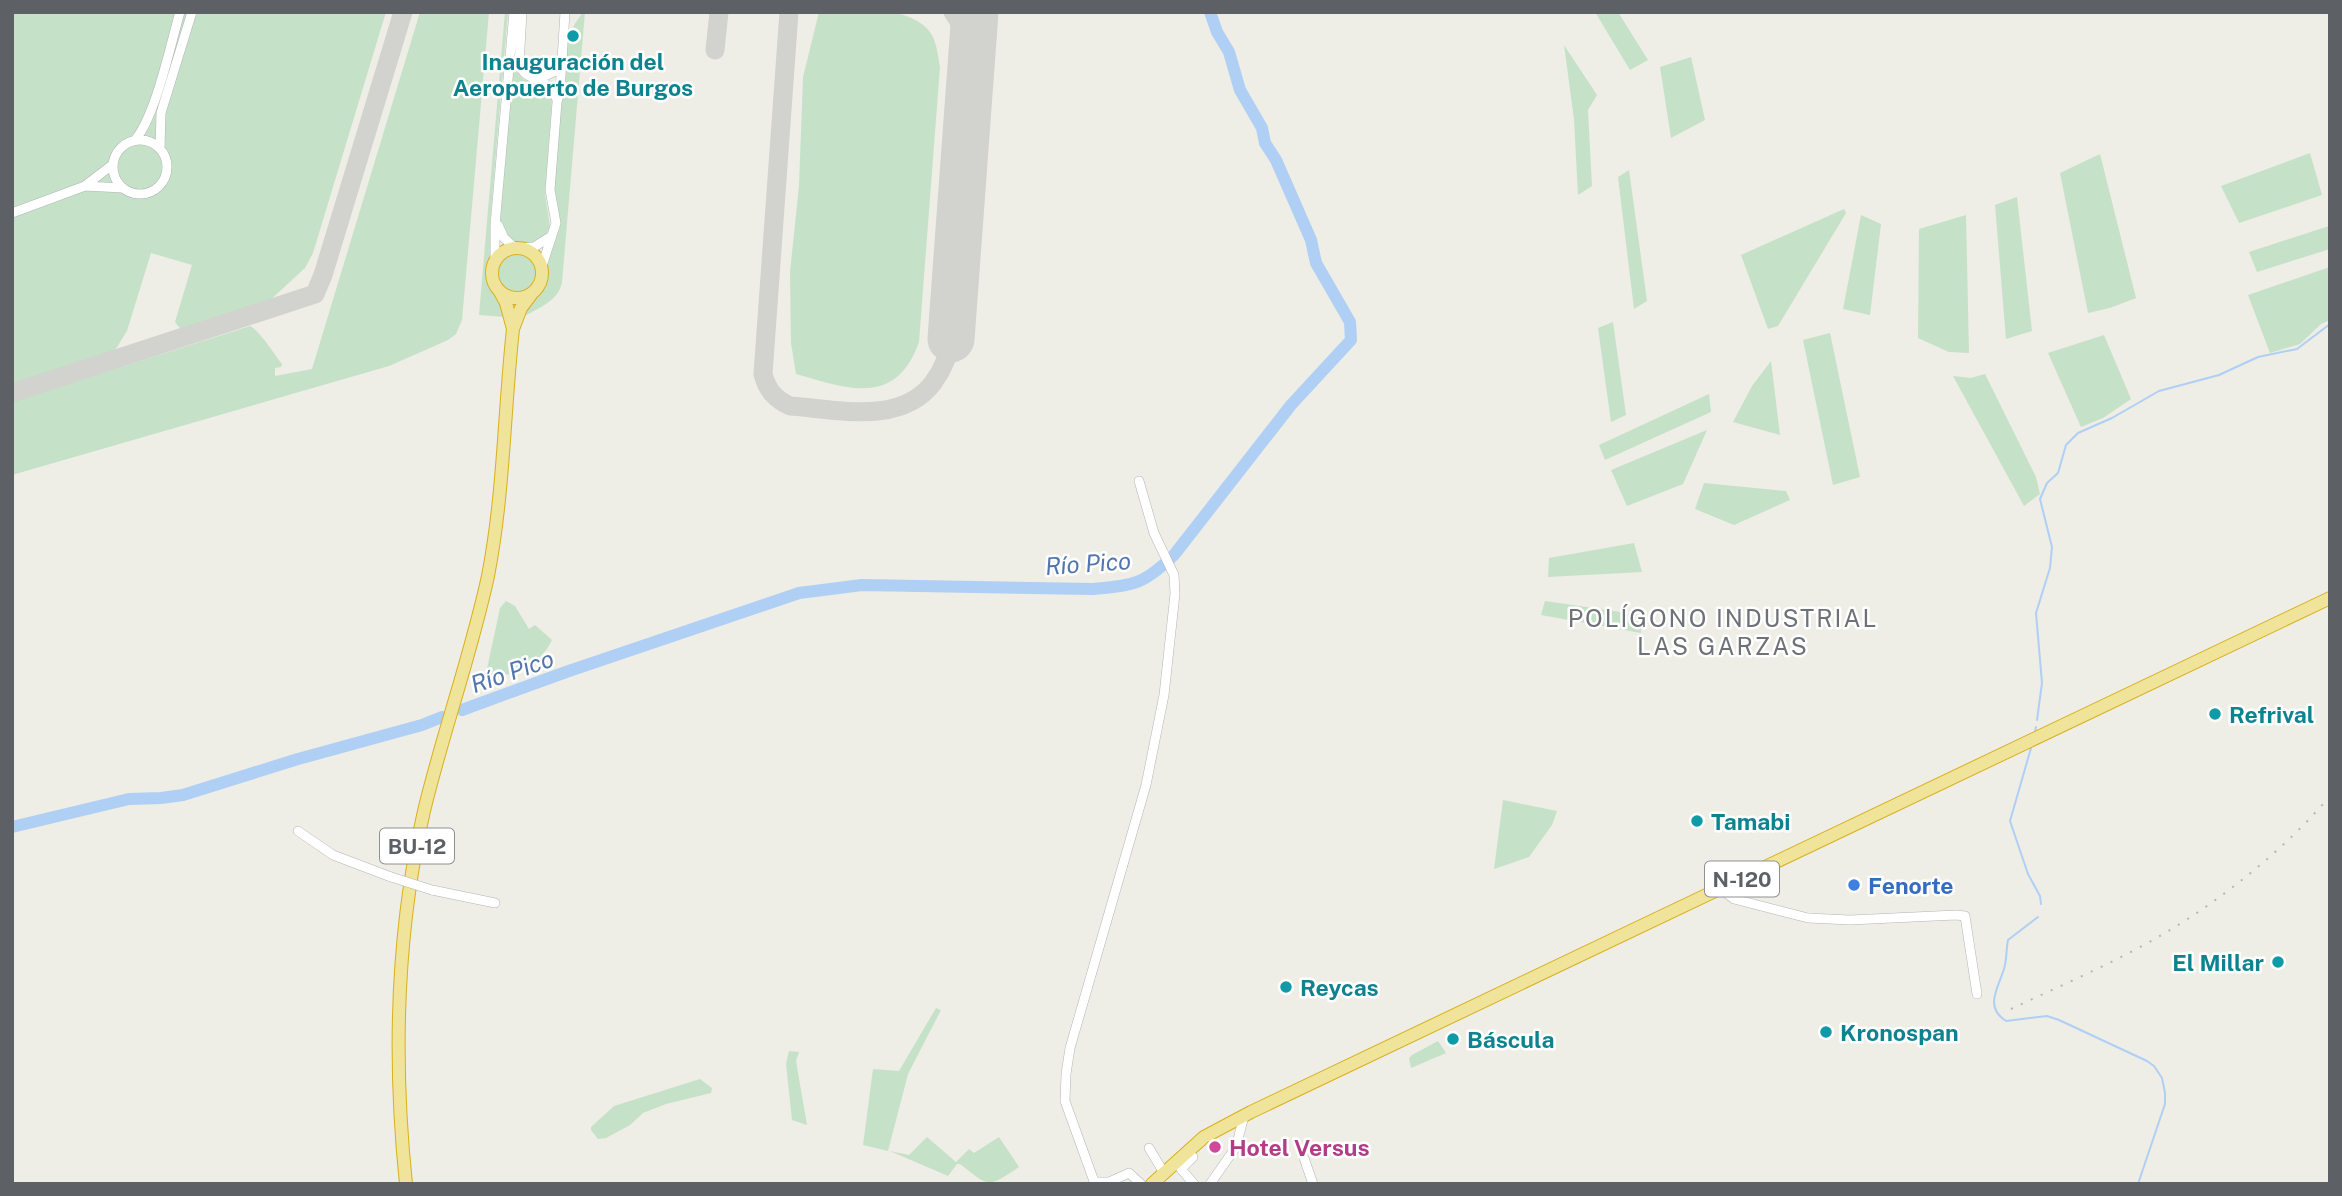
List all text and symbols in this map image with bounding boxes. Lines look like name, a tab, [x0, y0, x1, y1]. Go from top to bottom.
marker: Inauguración del Aeropuerto de Burgos	[565, 28, 581, 44]
place label: Inauguración del Aeropuerto de Burgos	[453, 48, 693, 101]
water label: Río Pico	[1044, 546, 1132, 580]
district label: POLÍGONO INDUSTRIAL LAS GARZAS	[1568, 604, 1878, 660]
water label: Río Pico	[467, 644, 557, 698]
place label: Refrival	[2229, 701, 2314, 728]
marker: Refrival	[2207, 706, 2223, 722]
place label: Tamabi	[1711, 808, 1790, 835]
marker: Tamabi	[1689, 813, 1705, 829]
road number: BU-12	[380, 828, 454, 864]
road number: N-120	[1705, 862, 1779, 896]
place label: Fenorte	[1868, 872, 1954, 899]
marker: Fenorte	[1846, 877, 1862, 893]
place label: El Millar	[2172, 949, 2264, 976]
marker: El Millar	[2270, 954, 2286, 970]
place label: Reycas	[1300, 974, 1379, 1001]
marker: Reycas	[1278, 979, 1294, 995]
place label: Kronospan	[1840, 1019, 1959, 1046]
marker: Kronospan	[1818, 1024, 1834, 1040]
place label: Báscula	[1467, 1026, 1555, 1053]
marker: Báscula	[1445, 1031, 1461, 1047]
place label: Hotel Versus	[1229, 1134, 1370, 1161]
marker: Hotel Versus	[1207, 1139, 1223, 1155]

